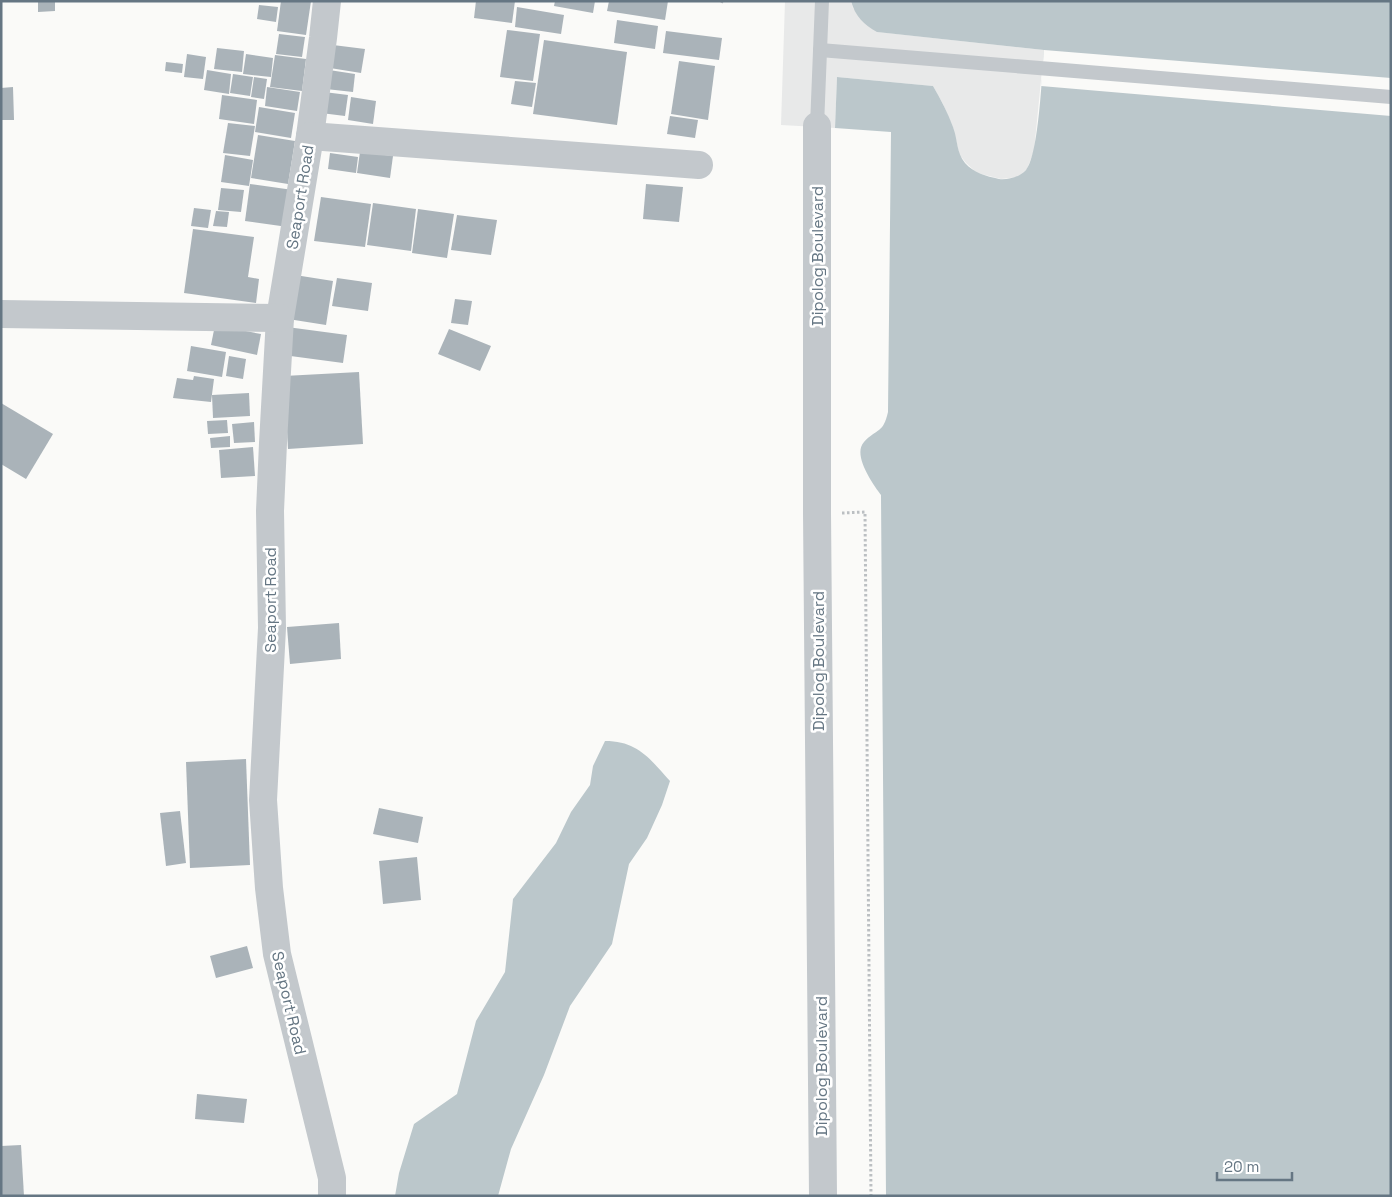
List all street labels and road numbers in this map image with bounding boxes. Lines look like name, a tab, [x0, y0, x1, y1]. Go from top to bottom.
street label: Seaport Road	[281, 143, 319, 251]
street label: Dipolog Boulevard	[807, 186, 828, 326]
street label: Seaport Road	[260, 547, 281, 653]
street label: Dipolog Boulevard	[808, 591, 829, 731]
street label: Seaport Road	[267, 949, 311, 1057]
street label: Dipolog Boulevard	[811, 996, 832, 1136]

